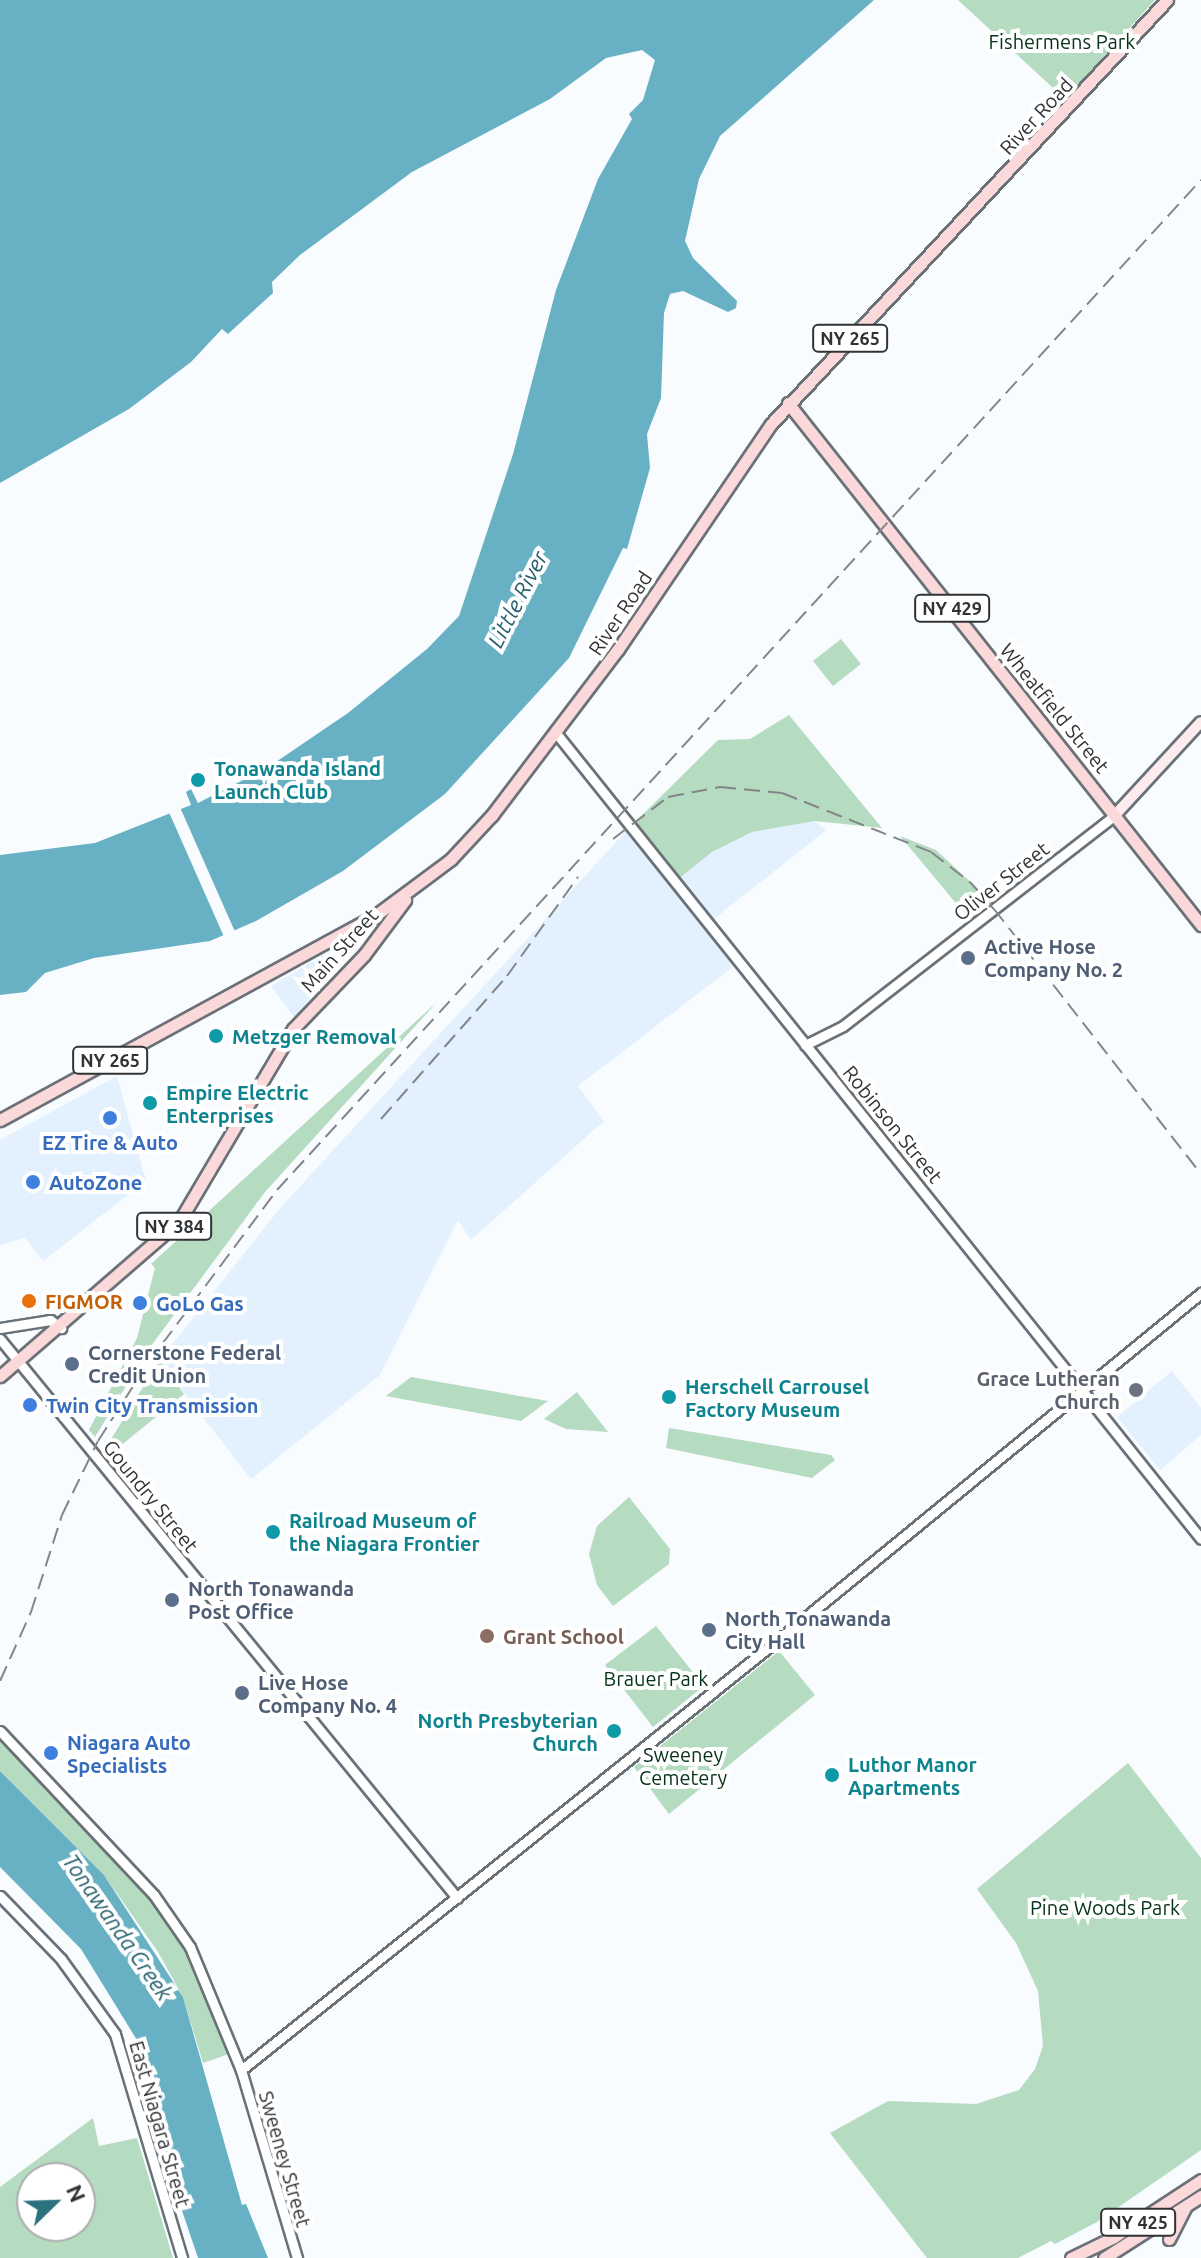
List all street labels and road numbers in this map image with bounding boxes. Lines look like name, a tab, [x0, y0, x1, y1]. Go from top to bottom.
street label: River Road	[994, 73, 1078, 159]
road number: NY 265	[812, 324, 888, 352]
street label: River Road	[583, 566, 657, 660]
road number: NY 429	[914, 594, 990, 622]
street label: Wheatfield Street	[995, 638, 1115, 778]
street label: Oliver Street	[949, 836, 1053, 926]
street label: Main Street	[295, 903, 383, 997]
road number: NY 265	[72, 1046, 148, 1074]
street label: Robinson Street	[838, 1060, 948, 1188]
road number: NY 384	[136, 1212, 212, 1240]
street label: Goundry Street	[98, 1435, 204, 1557]
street label: East Niagara Street	[125, 2038, 195, 2210]
street label: Sweeney Street	[254, 2088, 316, 2230]
road number: NY 425	[1100, 2208, 1176, 2236]

